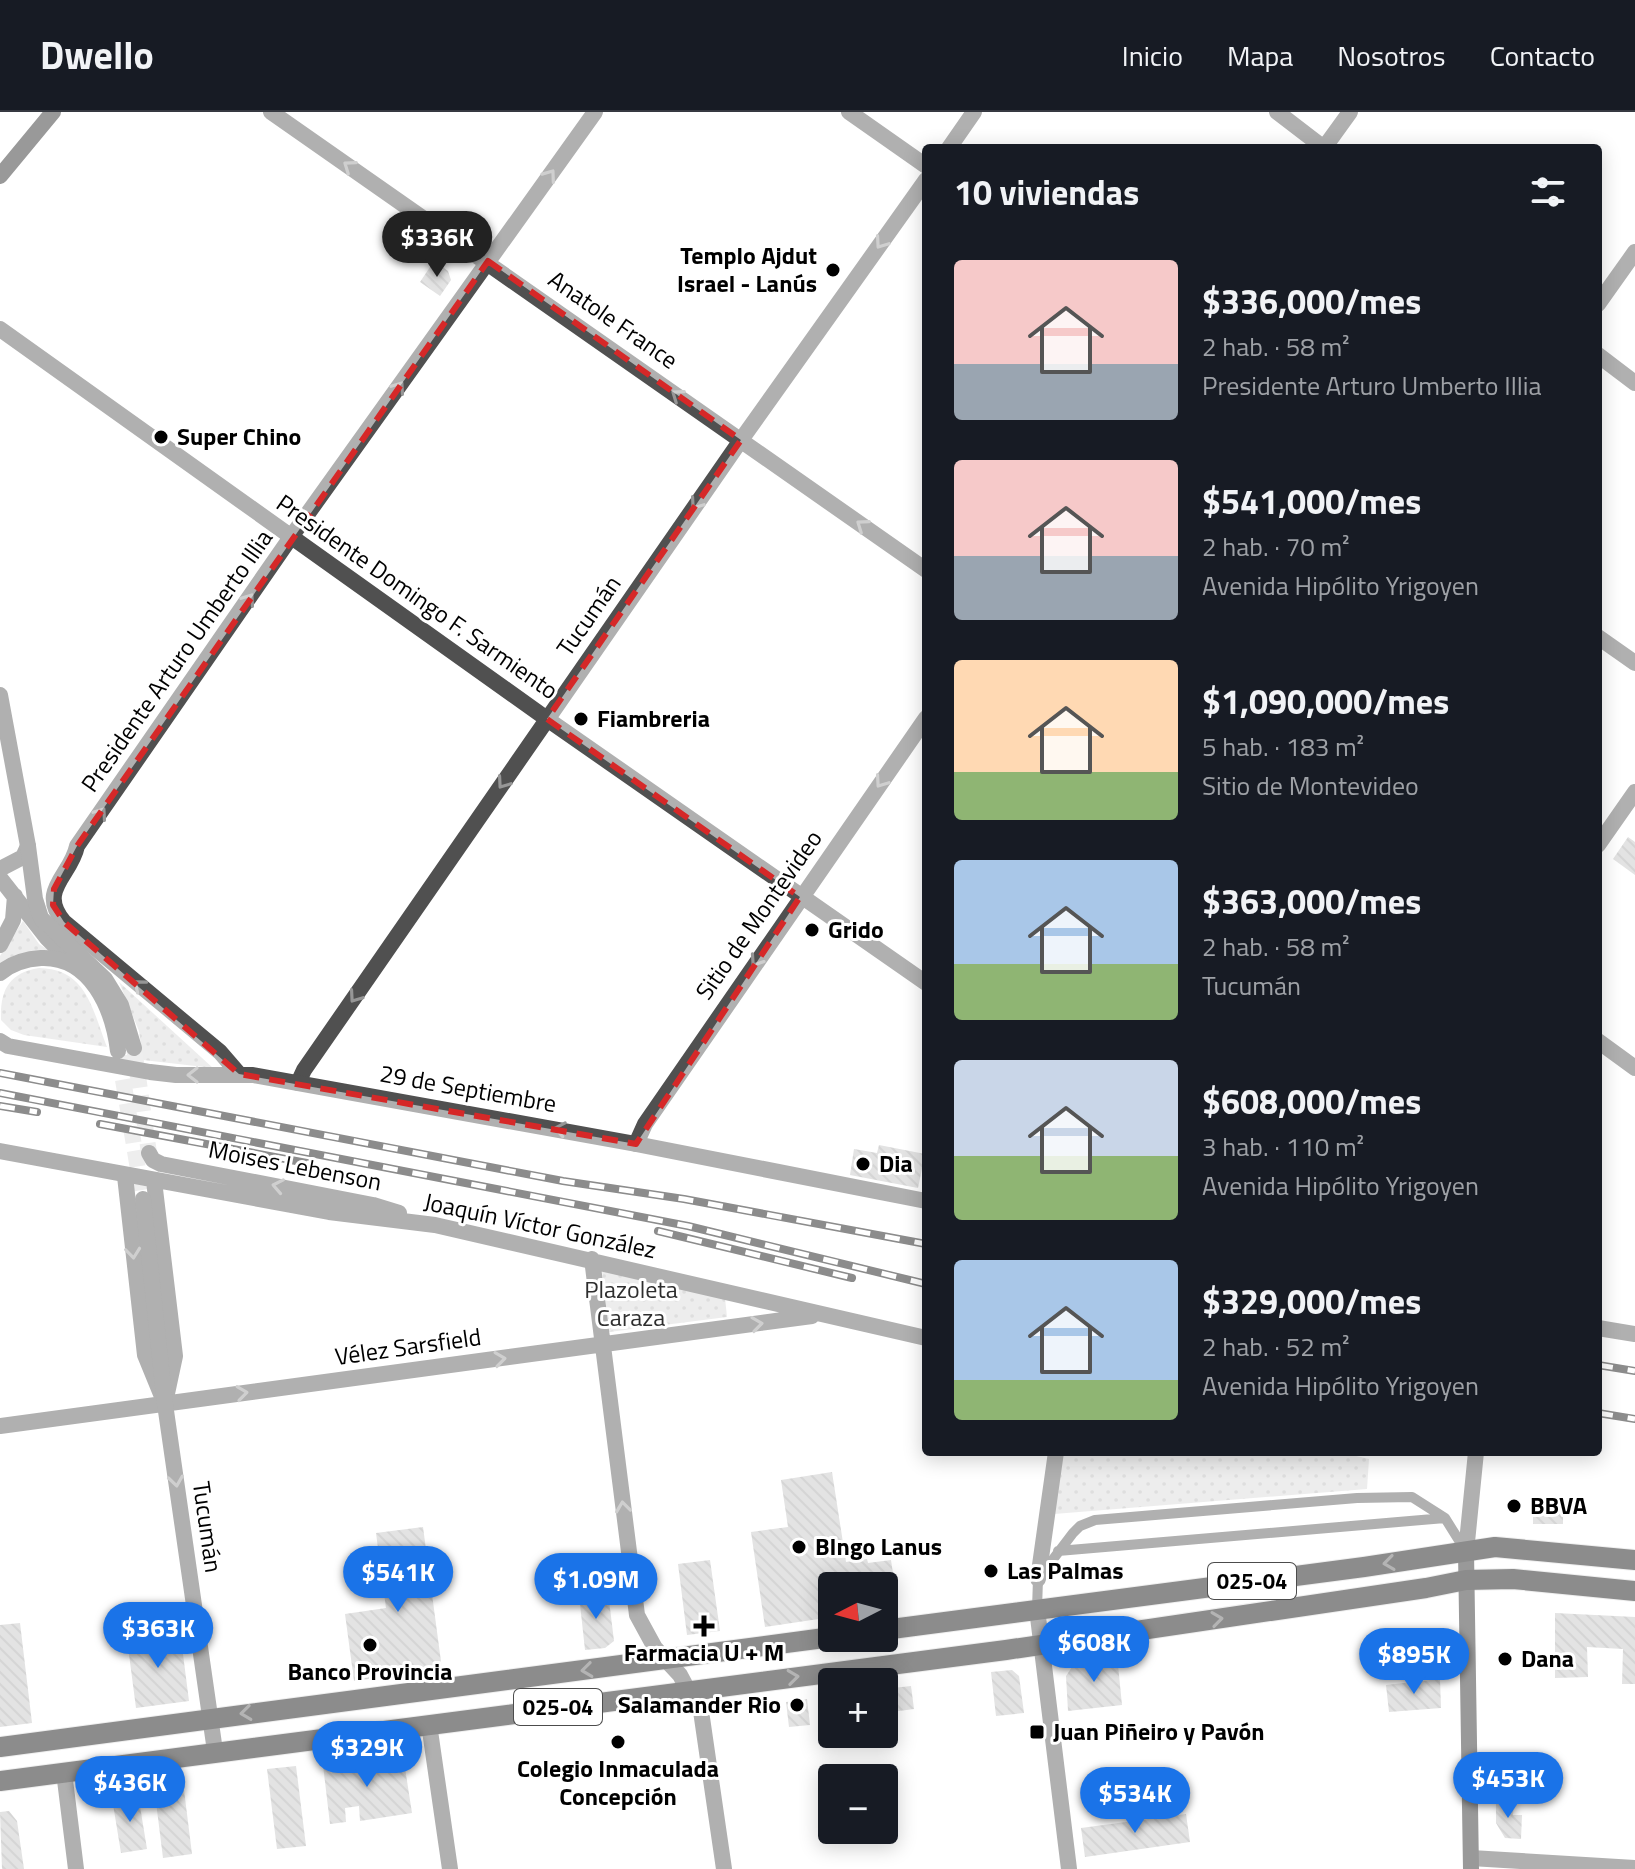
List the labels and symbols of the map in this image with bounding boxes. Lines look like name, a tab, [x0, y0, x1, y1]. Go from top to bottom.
one-way arrow	[344, 161, 358, 176]
one-way arrow	[540, 169, 555, 184]
pin: $336K	[381, 211, 493, 279]
one-way arrow	[876, 235, 891, 249]
place label: Templo Ajdut Israel - Lanús	[677, 237, 817, 301]
street label: Anatole France	[541, 261, 686, 377]
marker: Templo Ajdut Israel - Lanús	[824, 261, 842, 279]
one-way arrow	[389, 381, 404, 395]
one-way arrow	[671, 390, 686, 405]
place label: Super Chino	[177, 418, 301, 454]
marker: Super Chino	[152, 428, 170, 446]
street label: Presidente Domingo F. Sarmiento	[269, 485, 566, 708]
one-way arrow	[691, 496, 706, 510]
one-way arrow	[856, 520, 871, 535]
street label: Presidente Arturo Umberto Illia	[72, 522, 281, 799]
street label: Tucumán	[547, 568, 629, 663]
one-way arrow	[239, 593, 254, 607]
place label: Fiambreria	[597, 700, 710, 736]
marker: Fiambreria	[572, 710, 590, 728]
one-way arrow	[876, 773, 891, 787]
one-way arrow	[497, 775, 512, 789]
one-way arrow	[91, 807, 106, 821]
street label: Sitio de Montevideo	[686, 822, 830, 1007]
place label: Grido	[828, 911, 884, 947]
marker: Grido	[803, 921, 821, 939]
one-way arrow	[751, 952, 766, 967]
one-way arrow	[134, 980, 148, 995]
one-way arrow	[350, 989, 365, 1003]
street label: 29 de Septiembre	[377, 1055, 559, 1121]
one-way arrow	[186, 1066, 199, 1084]
one-way arrow	[553, 1122, 567, 1139]
street label: Moises Lebenson	[206, 1131, 385, 1199]
place label: Dia	[879, 1145, 913, 1181]
marker: Dia	[854, 1155, 872, 1173]
one-way arrow	[271, 1179, 284, 1196]
street label: Joaquín Víctor González	[421, 1183, 660, 1267]
one-way arrow	[125, 1247, 142, 1260]
park label: Plazoleta Caraza	[584, 1271, 678, 1335]
one-way arrow	[751, 1316, 764, 1333]
street label: Vélez Sarsfield	[332, 1318, 483, 1374]
one-way arrow	[493, 1351, 507, 1368]
one-way arrow	[236, 1385, 249, 1402]
one-way arrow	[167, 1474, 184, 1488]
street label: Tucumán	[184, 1479, 232, 1575]
place label: BBVA	[1530, 1487, 1588, 1523]
marker: BBVA	[1505, 1497, 1523, 1515]
one-way arrow	[615, 1500, 632, 1513]
place label: BIngo Lanus	[815, 1528, 942, 1564]
marker: BIngo Lanus	[790, 1538, 808, 1556]
pin: $541K	[342, 1546, 454, 1614]
place label: Las Palmas	[1007, 1552, 1124, 1588]
pin: $1.09M	[531, 1553, 661, 1621]
one-way arrow	[1382, 1554, 1396, 1571]
marker: Las Palmas	[982, 1562, 1000, 1580]
road number: 025-04	[1208, 1563, 1296, 1599]
north arrow	[818, 1572, 898, 1652]
pin: $363K	[102, 1602, 214, 1670]
one-way arrow	[1210, 1611, 1224, 1628]
pin: $608K	[1038, 1616, 1150, 1684]
marker: Farmacia U + M	[695, 1617, 713, 1635]
pin: $895K	[1358, 1628, 1470, 1696]
place label: Farmacia U + M	[624, 1634, 784, 1670]
marker: Banco Provincia	[361, 1636, 379, 1654]
place label: Dana	[1521, 1640, 1574, 1676]
marker: Dana	[1496, 1650, 1514, 1668]
place label: Banco Provincia	[287, 1653, 453, 1689]
one-way arrow	[580, 1661, 593, 1678]
one-way arrow	[786, 1669, 800, 1686]
place label: Salamander Rio	[618, 1686, 781, 1722]
road number: 025-04	[514, 1689, 602, 1725]
marker: Salamander Rio	[788, 1696, 806, 1714]
one-way arrow	[239, 1704, 252, 1721]
place label: Juan Piñeiro y Pavón	[1053, 1713, 1265, 1749]
pin: $329K	[311, 1721, 423, 1789]
marker: Juan Piñeiro y Pavón	[1028, 1723, 1046, 1741]
marker: Colegio Inmaculada Concepción	[609, 1733, 627, 1751]
place label: Colegio Inmaculada Concepción	[517, 1750, 719, 1814]
pin: $453K	[1452, 1752, 1564, 1820]
pin: $436K	[74, 1756, 186, 1824]
pin: $534K	[1079, 1767, 1191, 1835]

